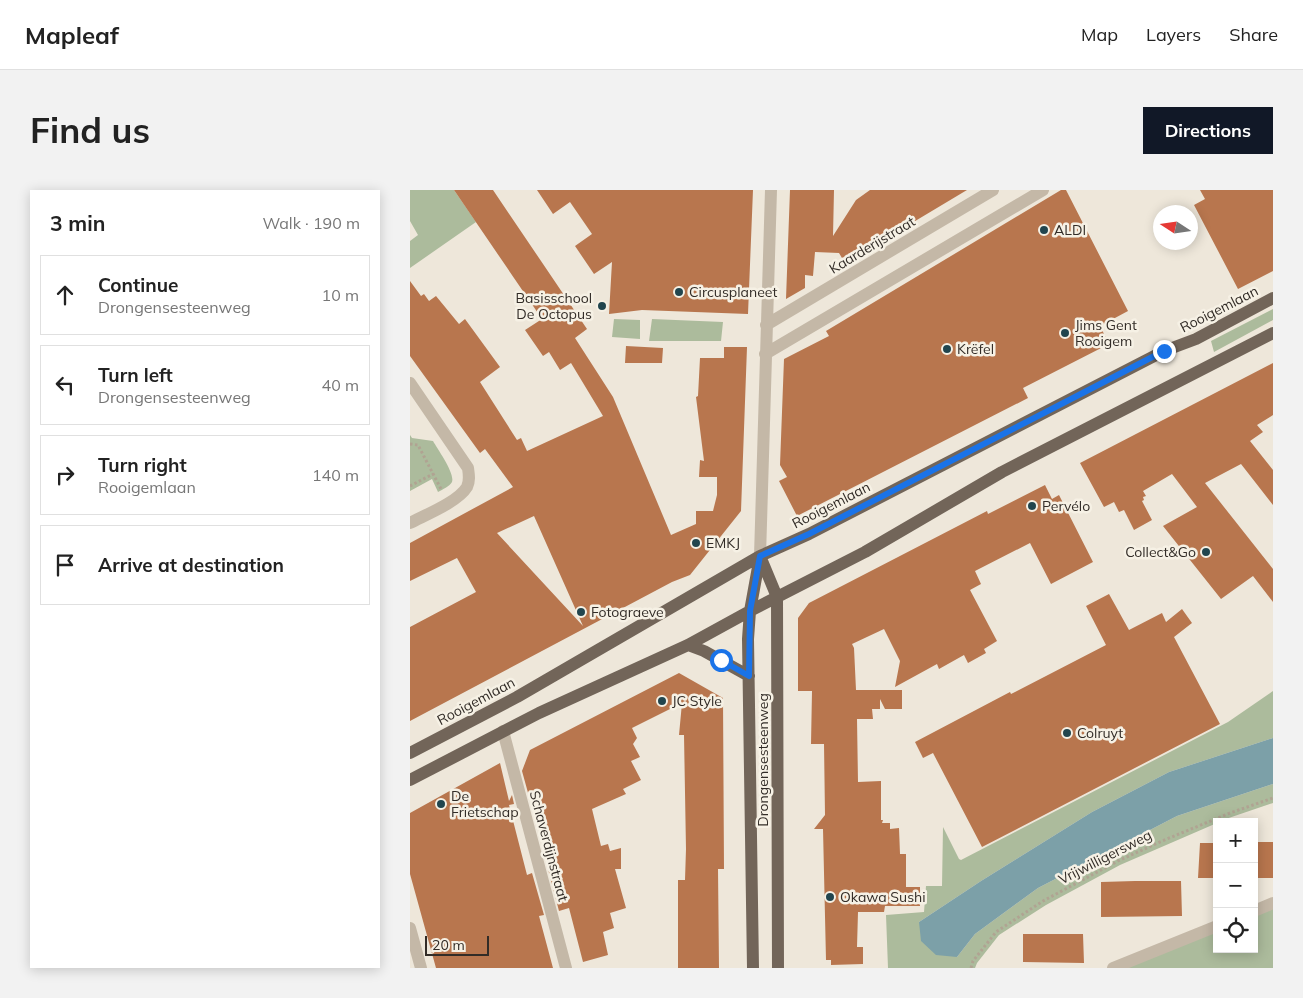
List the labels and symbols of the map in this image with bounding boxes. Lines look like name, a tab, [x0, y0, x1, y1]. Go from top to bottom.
north arrow	[1153, 205, 1198, 250]
street label: Kaarderijstraat	[826, 212, 918, 278]
place label: ALDI	[1054, 221, 1086, 239]
marker: ALDI	[1038, 224, 1050, 236]
street label: Rooigemlaan	[1177, 282, 1261, 336]
place label: Circusplaneet	[689, 283, 777, 301]
marker: Circusplaneet	[673, 286, 685, 298]
place label: Basisschool De Octopus	[515, 289, 592, 323]
marker: Basisschool De Octopus	[596, 300, 608, 312]
place label: Jims Gent Rooigem	[1075, 316, 1137, 350]
marker: Jims Gent Rooigem	[1059, 327, 1071, 339]
place label: Krëfel	[957, 340, 994, 358]
route end	[1153, 340, 1176, 363]
marker: Krëfel	[941, 343, 953, 355]
street label: Rooigemlaan	[789, 478, 873, 532]
place label: Pervélo	[1042, 497, 1090, 515]
marker: Pervélo	[1026, 500, 1038, 512]
place label: EMKJ	[706, 534, 740, 552]
marker: EMKJ	[690, 537, 702, 549]
place label: Collect&Go	[1125, 543, 1196, 561]
marker: Collect&Go	[1200, 546, 1212, 558]
place label: Fotograeve	[591, 603, 664, 621]
marker: Fotograeve	[575, 606, 587, 618]
route start	[710, 649, 733, 672]
street label: Rooigemlaan	[434, 673, 518, 729]
place label: JC Style	[672, 692, 722, 710]
street label: Drongensesteenweg	[754, 693, 772, 827]
marker: JC Style	[656, 695, 668, 707]
place label: Colruyt	[1077, 724, 1123, 742]
marker: Colruyt	[1061, 727, 1073, 739]
place label: De Frietschap	[451, 787, 519, 821]
street label: Schaverdijnstraat	[526, 789, 572, 903]
marker: De Frietschap	[435, 798, 447, 810]
street label: Vrijwilligersweg	[1055, 826, 1155, 888]
place label: Okawa Sushi	[840, 888, 926, 906]
marker: Okawa Sushi	[824, 891, 836, 903]
scale bar	[425, 933, 489, 956]

